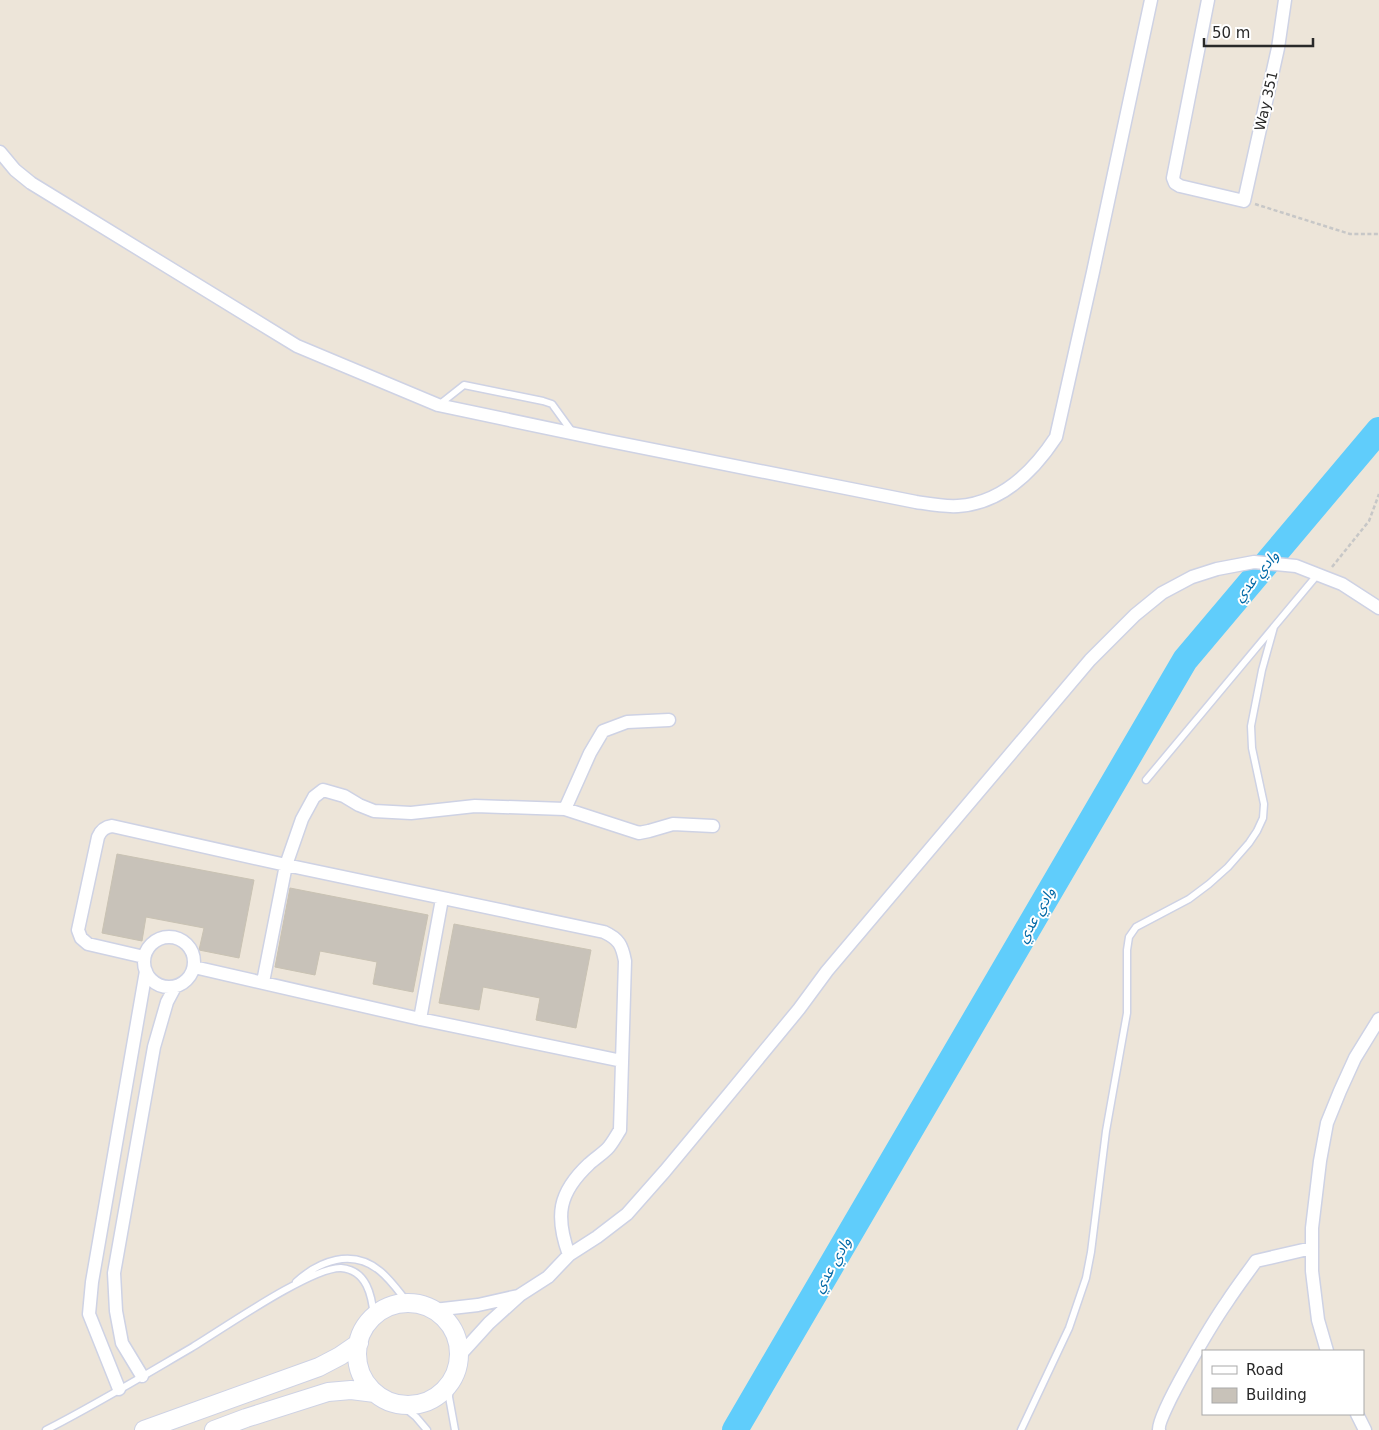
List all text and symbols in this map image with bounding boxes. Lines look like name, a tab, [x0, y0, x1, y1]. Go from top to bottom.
scale bar	[1204, 15, 1313, 47]
text: 50 m	[1212, 24, 1250, 42]
street label: Way 351	[1251, 69, 1281, 133]
water label: وادي عدي	[1230, 547, 1284, 607]
water label: وادي عدي	[1013, 884, 1061, 947]
water label: وادي عدي	[809, 1234, 857, 1297]
legend	[1202, 1350, 1364, 1415]
text: Road	[1246, 1361, 1284, 1379]
text: Building	[1246, 1386, 1307, 1404]

